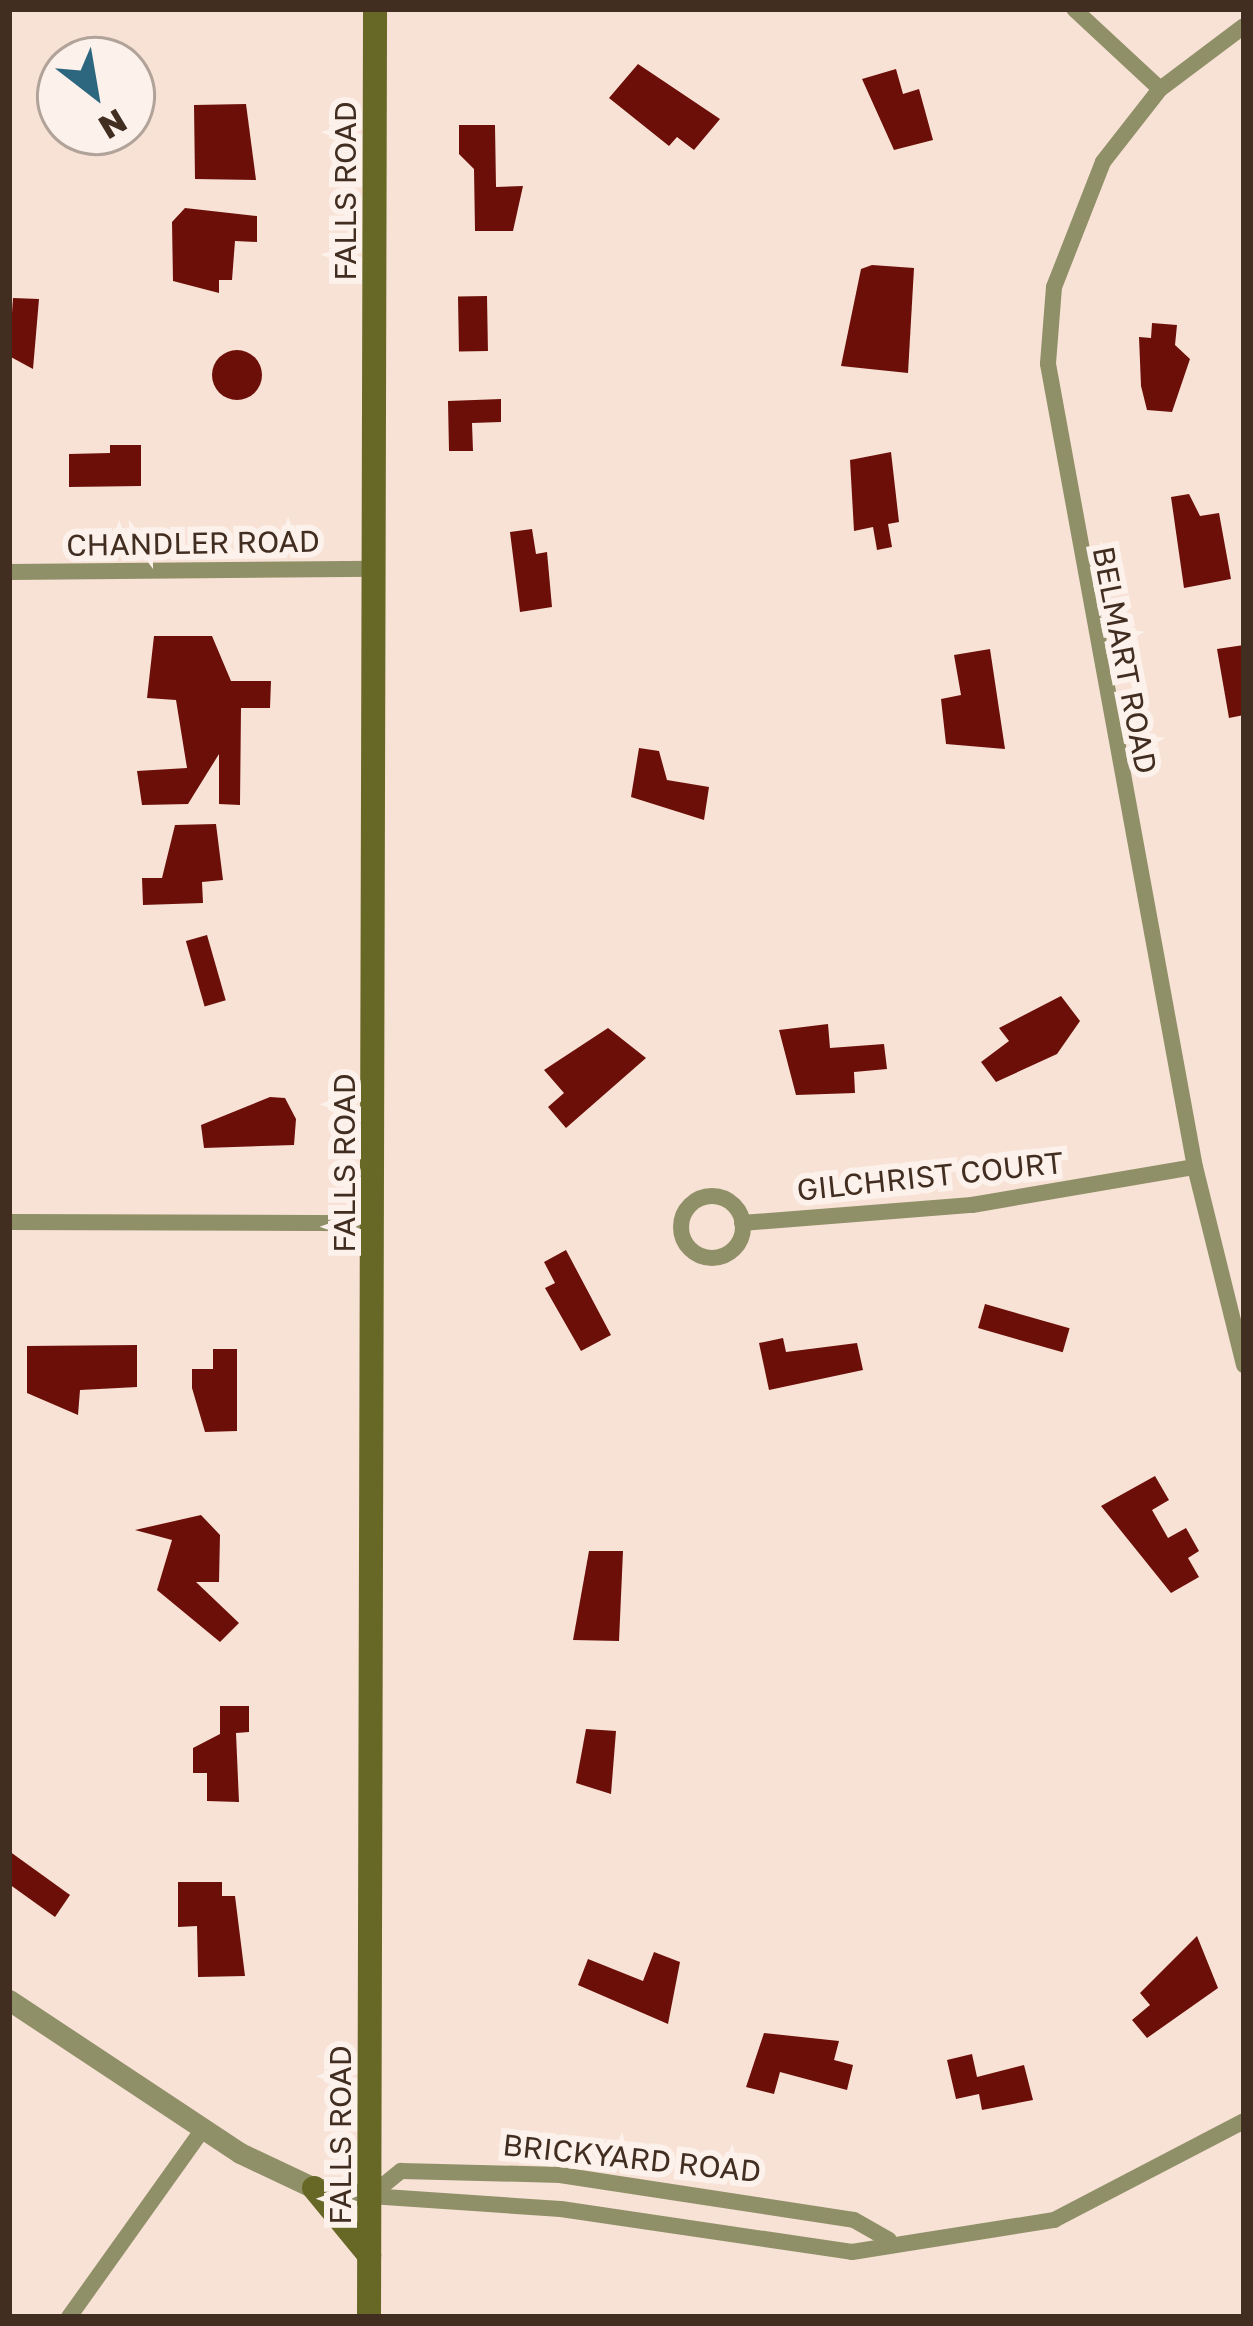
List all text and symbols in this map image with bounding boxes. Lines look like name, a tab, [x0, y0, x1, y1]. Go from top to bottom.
north arrow	[36, 36, 156, 156]
street label: FALLS ROAD	[327, 101, 363, 281]
text: N	[92, 102, 134, 148]
street label: CHANDLER ROAD	[66, 523, 320, 563]
street label: BELMART ROAD	[1085, 543, 1165, 777]
street label: FALLS ROAD	[326, 1073, 362, 1253]
street label: GILCHRIST COURT	[795, 1144, 1065, 1208]
street label: FALLS ROAD	[322, 2045, 358, 2225]
street label: BRICKYARD ROAD	[501, 2127, 763, 2189]

